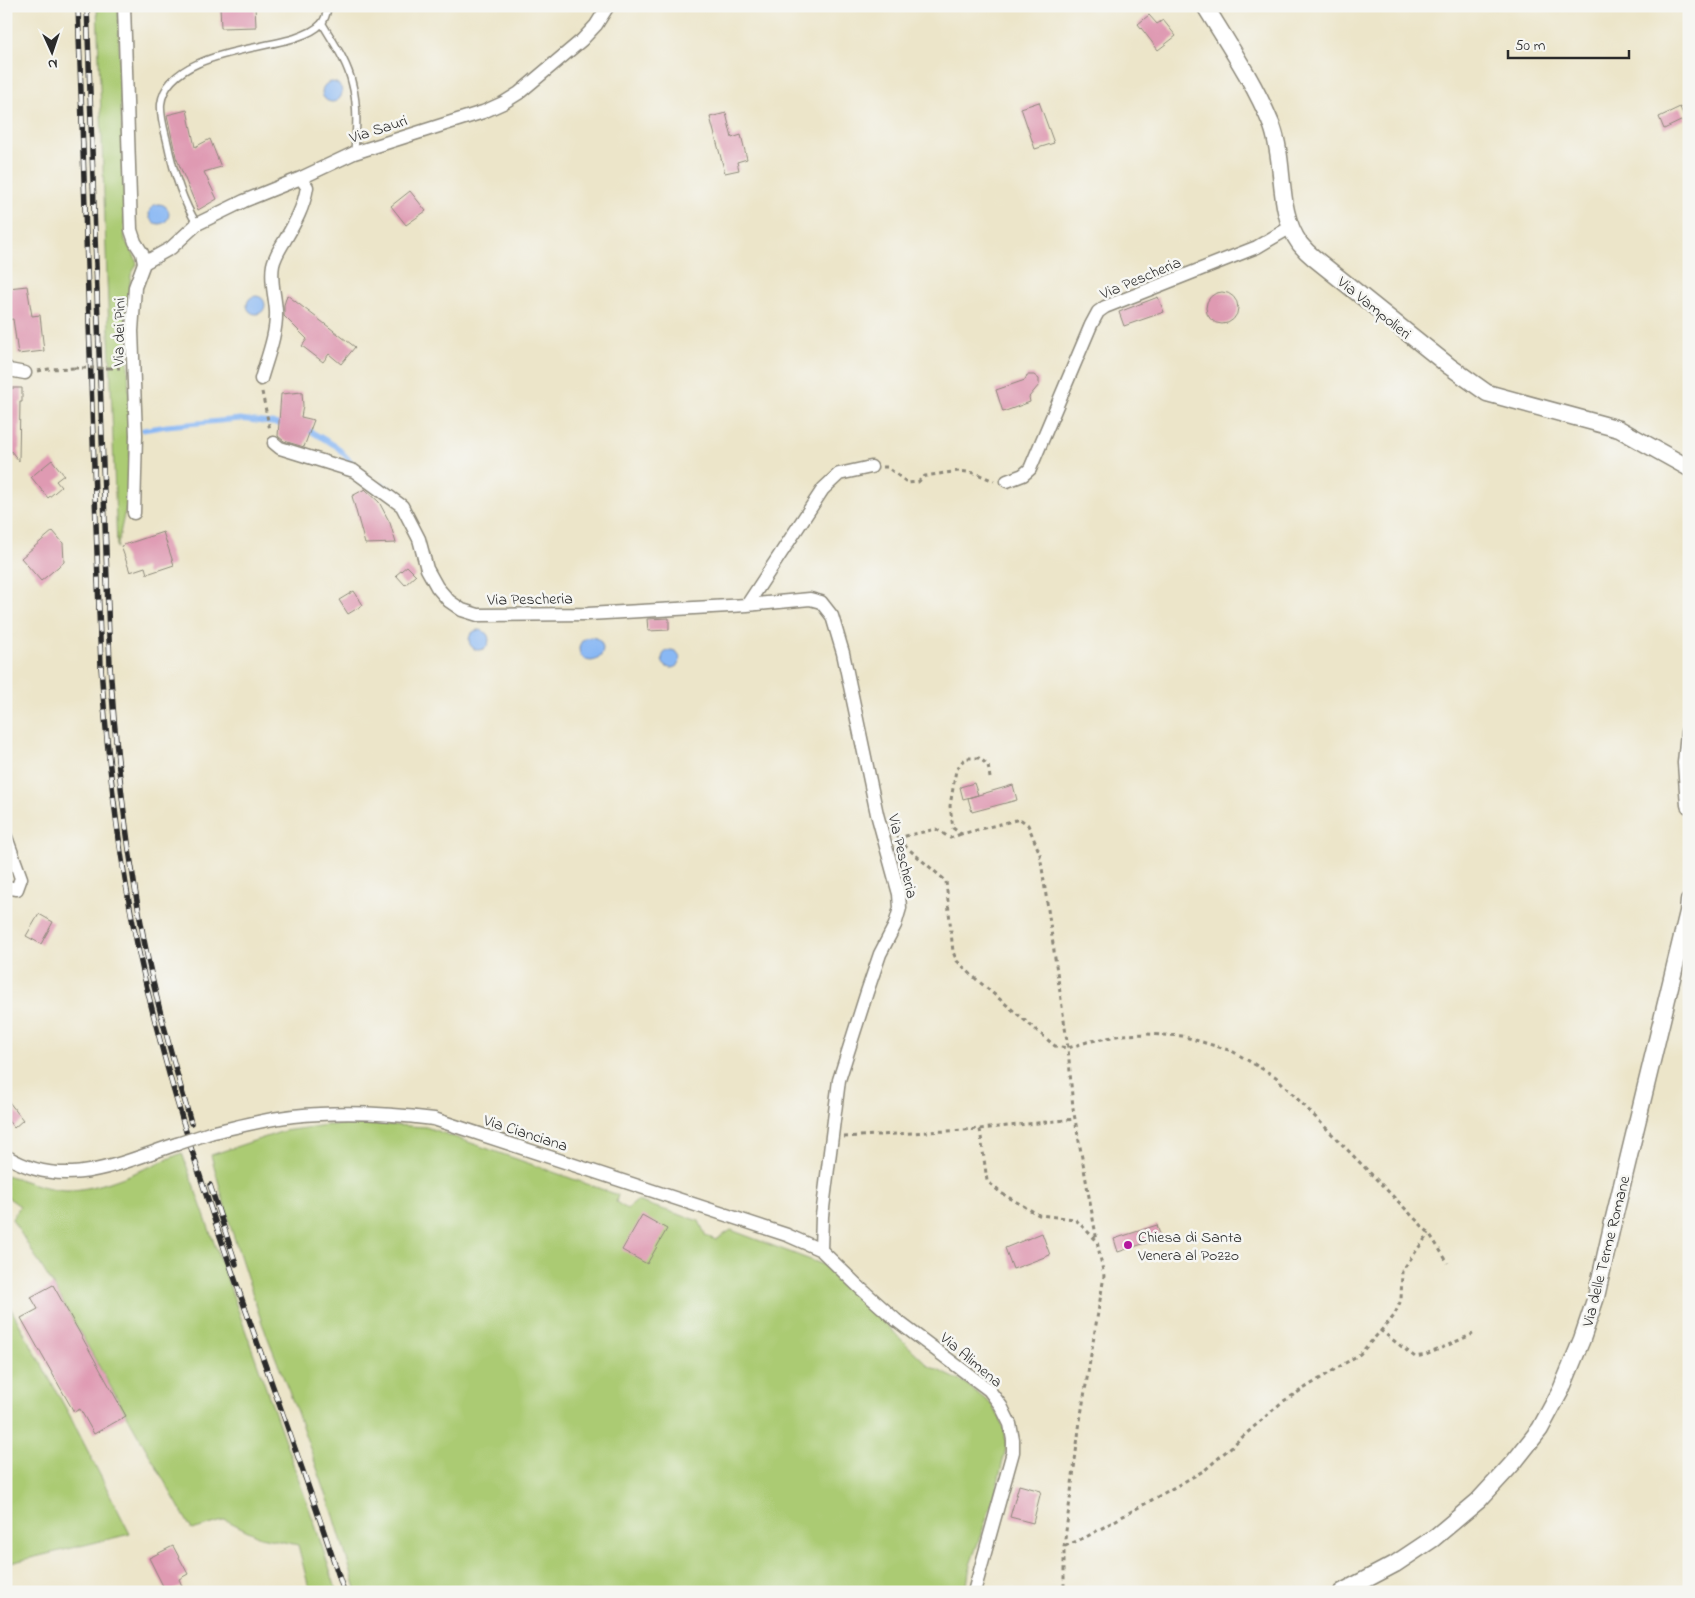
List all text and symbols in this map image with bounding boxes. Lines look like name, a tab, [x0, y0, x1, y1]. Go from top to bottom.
north arrow	[28, 28, 78, 78]
scale bar	[1508, 28, 1629, 60]
text: 50 m	[1515, 35, 1546, 57]
text: N	[47, 53, 58, 74]
street label: Via Sauri	[346, 109, 411, 151]
street label: Via Pescheria	[1096, 251, 1185, 307]
street label: Via Vampolieri	[1331, 270, 1416, 346]
street label: Via dei Pini	[107, 297, 133, 368]
street label: Via Pescheria	[486, 587, 573, 613]
street label: Via Pescheria	[880, 811, 923, 901]
street label: Via Cianciana	[479, 1109, 571, 1159]
street label: Via delle Terme Romane	[1576, 1173, 1637, 1330]
place label: Chiesa di Santa Venera al Pozzo	[1137, 1226, 1242, 1268]
marker: Chiesa di Santa Venera al Pozzo	[1122, 1239, 1134, 1251]
street label: Via Alimena	[933, 1326, 1007, 1394]

